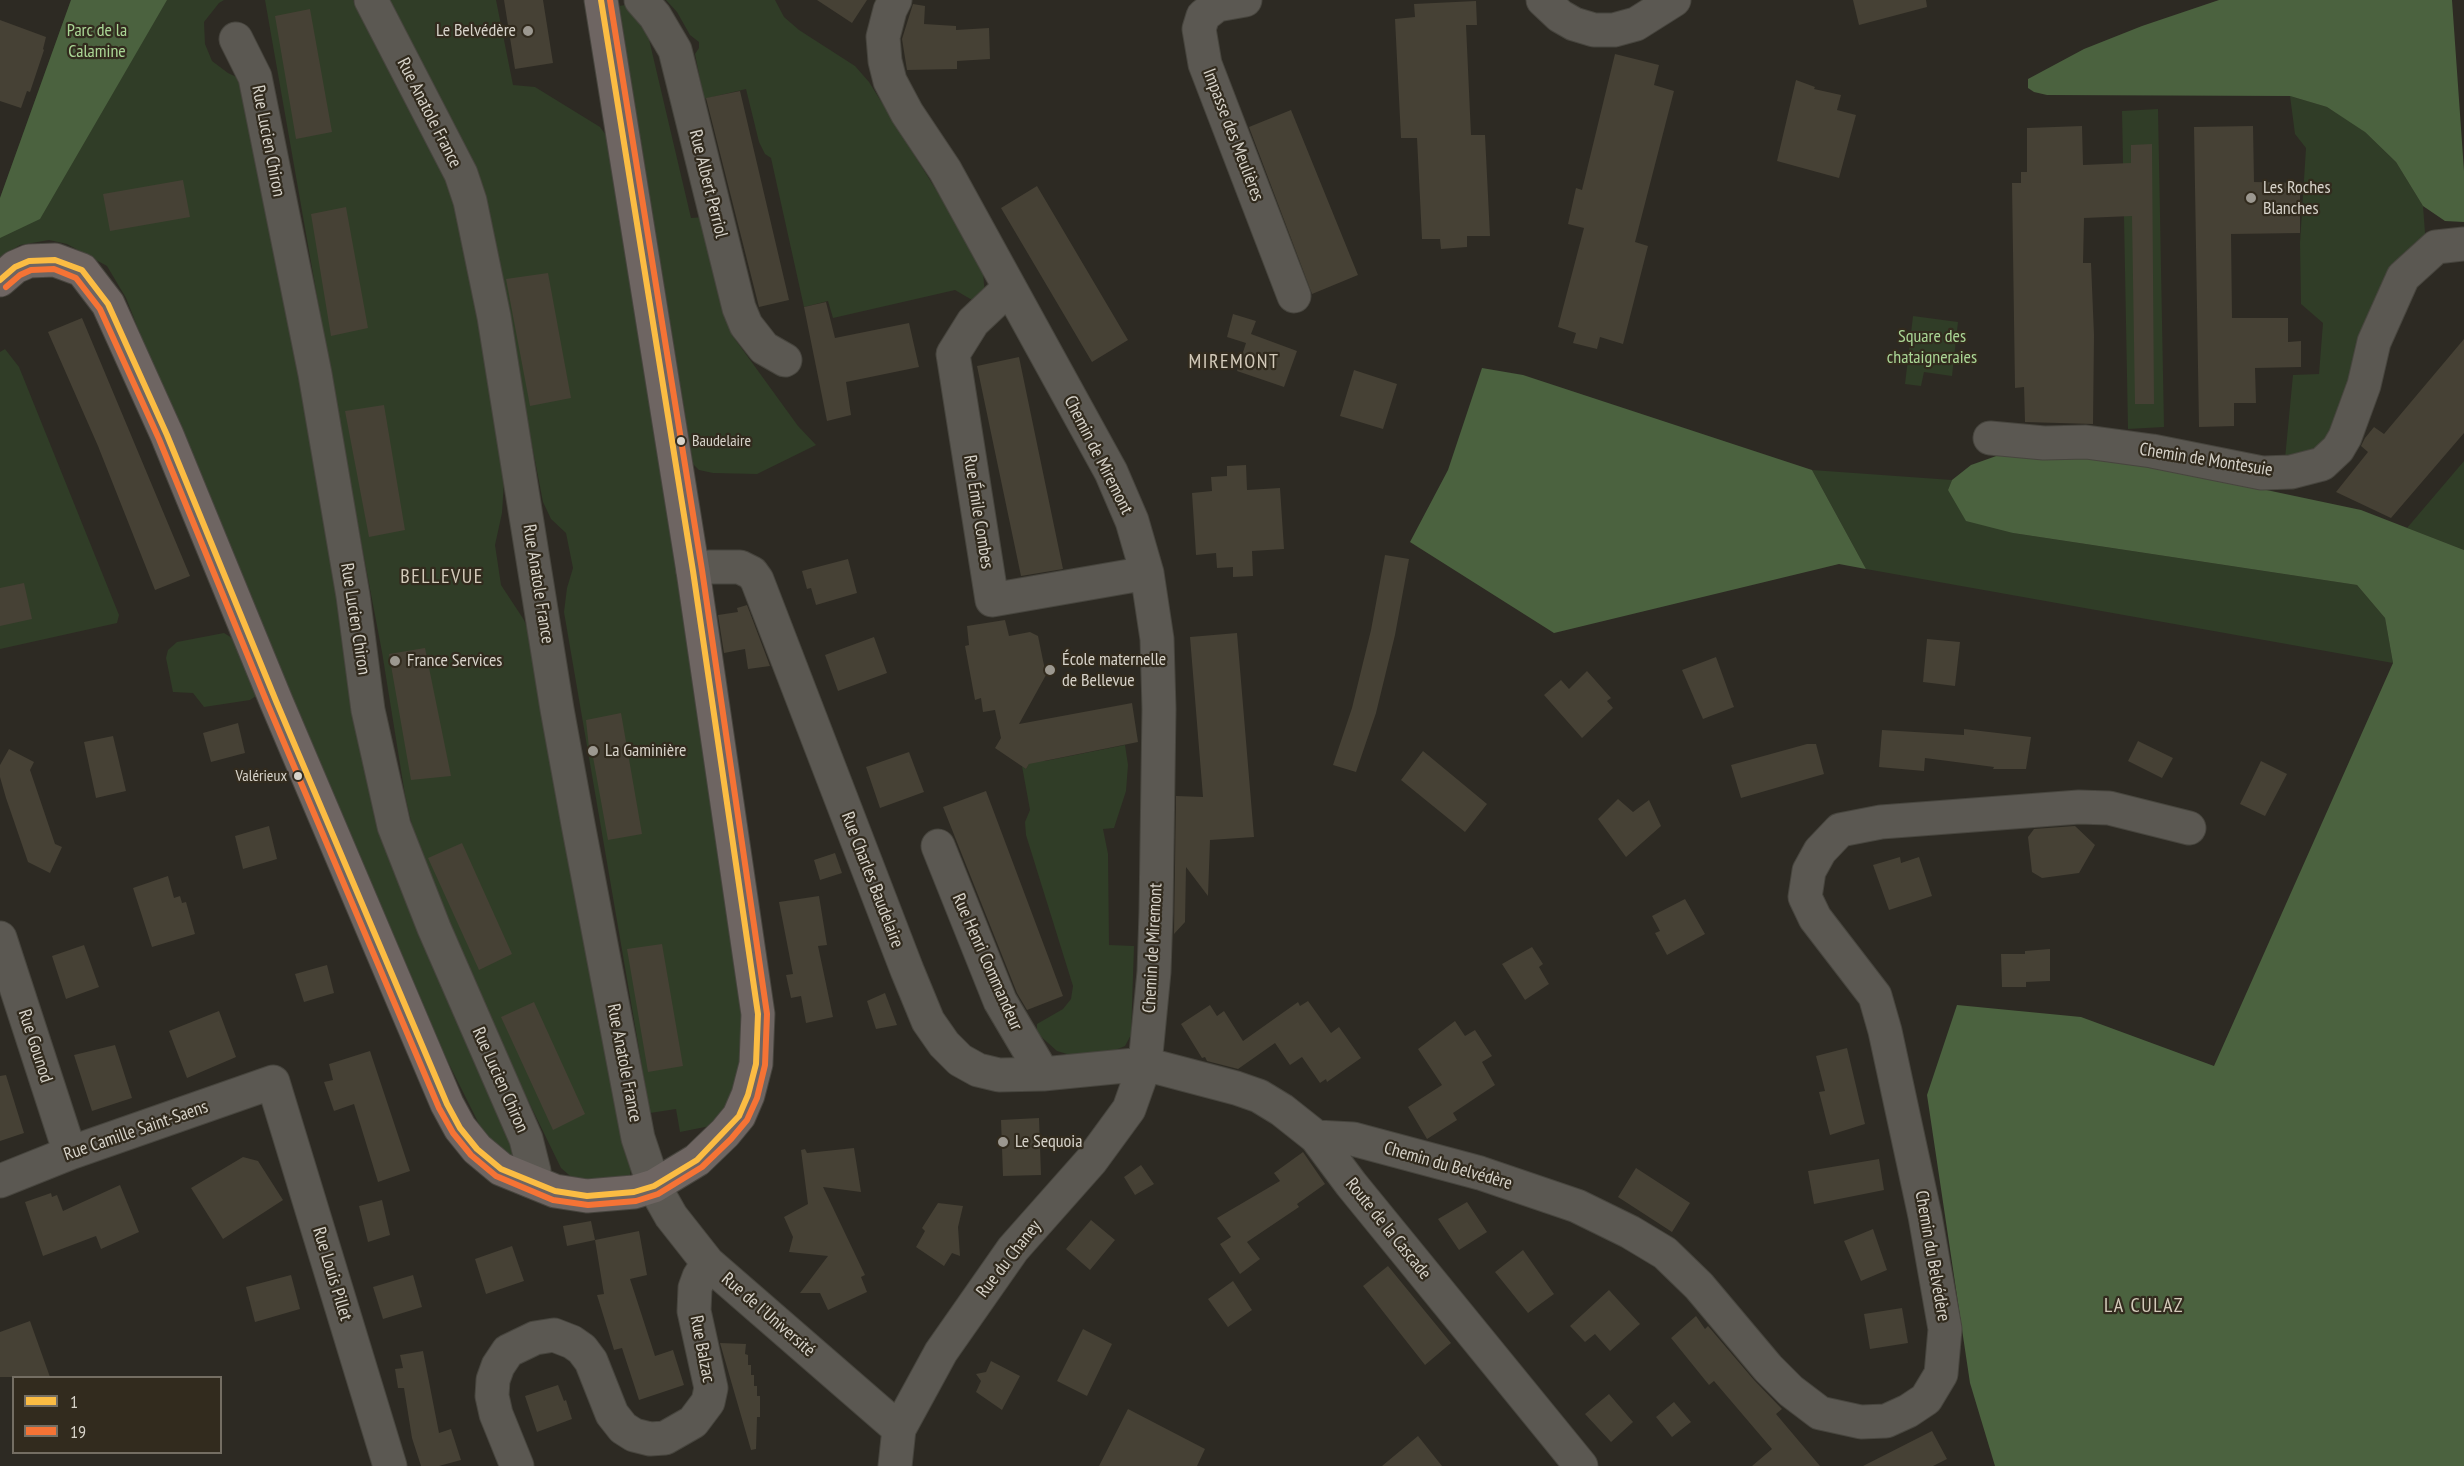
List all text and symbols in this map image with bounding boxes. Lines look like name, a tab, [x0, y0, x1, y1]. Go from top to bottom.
park label: Parc de la Calamine	[67, 20, 127, 63]
place label: Le Belvédère	[436, 20, 516, 42]
marker: Le Belvédère	[521, 24, 535, 38]
street label: Rue Anatole France	[392, 54, 466, 172]
street label: Impasse des Meulières	[1198, 66, 1268, 204]
street label: Rue Lucien Chiron	[247, 84, 289, 198]
street label: Rue Albert Perriol	[684, 128, 732, 240]
place label: Les Roches Blanches	[2263, 177, 2331, 219]
marker: Les Roches Blanches	[2244, 191, 2258, 205]
park label: Square des chataigneraies	[1887, 326, 1977, 368]
district label: MIREMONT	[1189, 350, 1279, 374]
street label: Chemin de Miremont	[1059, 392, 1137, 518]
place label: Baudelaire	[692, 431, 751, 451]
marker: Baudelaire	[675, 435, 687, 447]
street label: Chemin de Montesuie	[2138, 439, 2274, 481]
street label: Rue Émile Combes	[958, 453, 998, 571]
street label: Rue Anatole France	[518, 523, 558, 645]
street label: Rue Lucien Chiron	[336, 562, 374, 676]
district label: BELLEVUE	[400, 565, 484, 589]
place label: École maternelle de Bellevue	[1062, 649, 1166, 692]
place label: France Services	[407, 650, 502, 672]
marker: France Services	[388, 654, 402, 668]
marker: École maternelle de Bellevue	[1043, 663, 1057, 677]
place label: La Gaminière	[605, 740, 687, 762]
marker: La Gaminière	[586, 744, 600, 758]
place label: Valérieux	[236, 766, 287, 786]
marker: Valérieux	[292, 770, 304, 782]
street label: Rue Charles Baudelaire	[836, 809, 908, 951]
street label: Chemin de Miremont	[1139, 882, 1167, 1014]
street label: Rue Henri Commandeur	[947, 890, 1027, 1034]
street label: Rue Anatole France	[602, 1002, 646, 1124]
street label: Rue Gounod	[13, 1007, 57, 1085]
street label: Rue Lucien Chiron	[467, 1024, 533, 1136]
street label: Rue Camille Saint-Saens	[61, 1096, 211, 1166]
place label: Le Sequoia	[1015, 1131, 1082, 1153]
marker: Le Sequoia	[996, 1135, 1010, 1149]
street label: Chemin du Belvédère	[1381, 1137, 1515, 1195]
street label: Route de la Cascade	[1341, 1174, 1435, 1284]
street label: Chemin du Belvédère	[1910, 1189, 1954, 1323]
street label: Rue du Chaney	[972, 1216, 1046, 1302]
street label: Rue Louis Pillet	[308, 1225, 356, 1323]
street label: Rue de l'Université	[717, 1268, 819, 1362]
district label: LA CULAZ	[2104, 1294, 2184, 1318]
street label: Rue Balzac	[685, 1314, 719, 1384]
legend	[12, 1376, 222, 1454]
text: 1	[70, 1390, 78, 1413]
text: 19	[70, 1420, 86, 1443]

